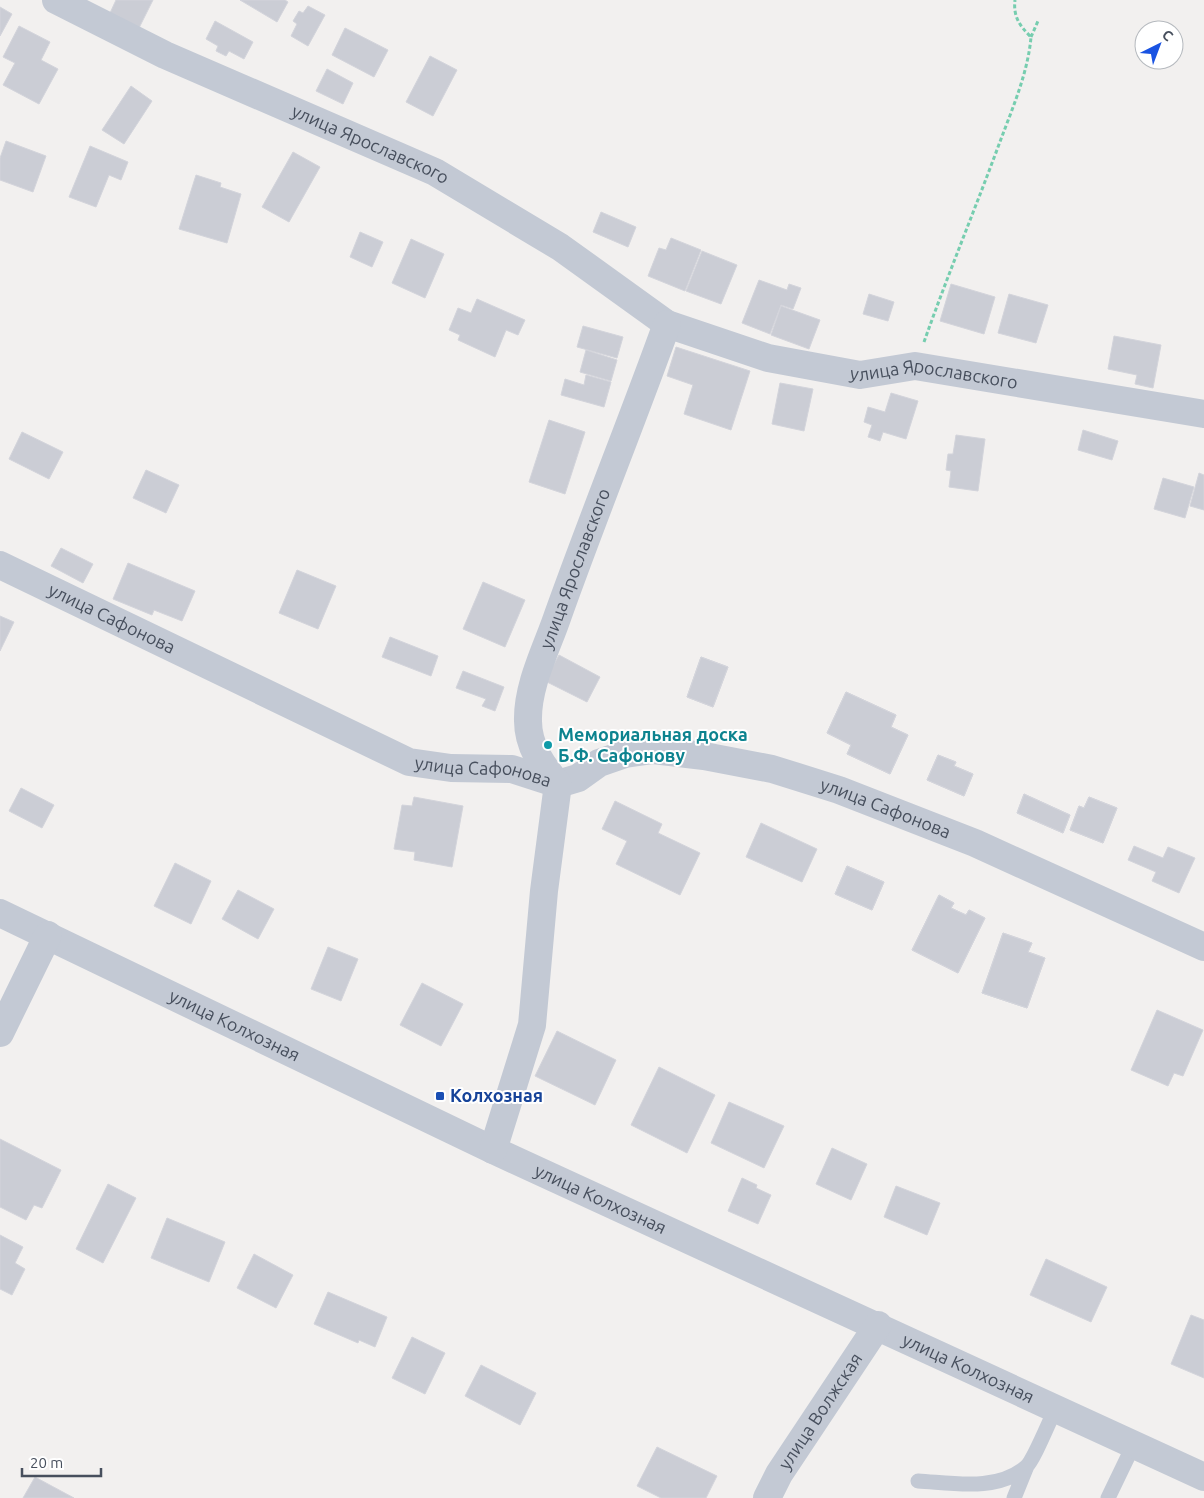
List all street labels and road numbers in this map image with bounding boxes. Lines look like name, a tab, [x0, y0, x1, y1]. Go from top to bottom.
street label: улица Ярославского	[289, 100, 453, 187]
street label: улица Ярославского	[849, 355, 1019, 392]
street label: улица Ярославского	[535, 485, 613, 651]
street label: улица Сафонова	[46, 579, 179, 657]
street label: улица Сафонова	[414, 752, 554, 790]
street label: улица Сафонова	[818, 774, 954, 842]
street label: улица Колхозная	[166, 985, 303, 1065]
street label: улица Колхозная	[532, 1160, 670, 1237]
street label: улица Колхозная	[900, 1329, 1038, 1406]
street label: улица Волжская	[774, 1349, 866, 1473]

